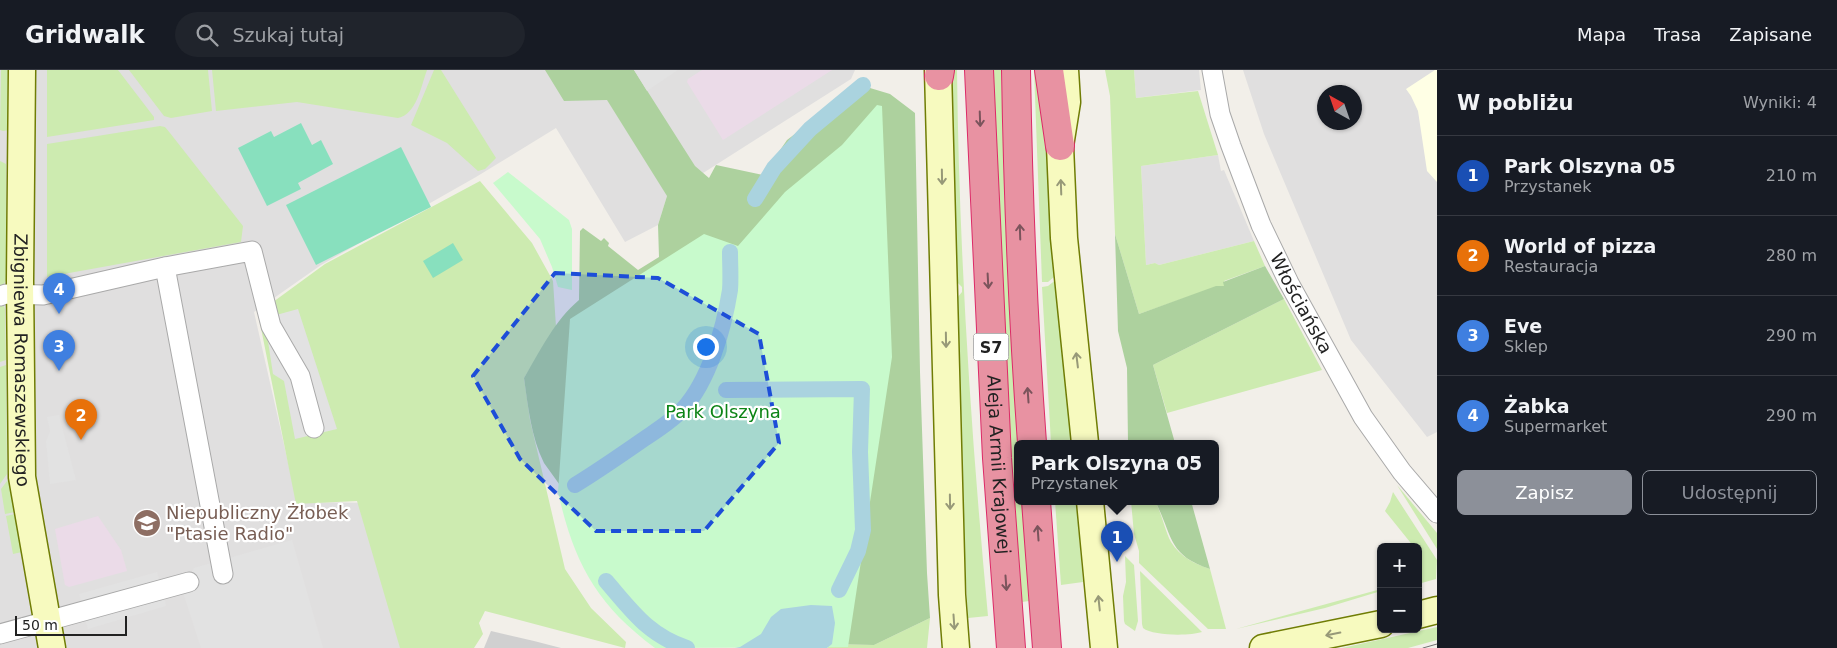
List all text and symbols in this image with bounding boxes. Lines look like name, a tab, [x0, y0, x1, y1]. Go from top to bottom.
search box	[175, 12, 525, 57]
text: Gridwalk	[25, 21, 145, 49]
icon: search	[193, 21, 221, 49]
text: Szukaj tutaj	[233, 24, 344, 46]
text: Mapa	[1577, 24, 1626, 45]
text: Trasa	[1654, 24, 1701, 45]
text: Zapisane	[1729, 24, 1812, 45]
north arrow	[1317, 85, 1362, 130]
text: W pobliżu	[1457, 91, 1574, 115]
text: Wyniki: 4	[1743, 93, 1817, 112]
one-way arrow	[975, 110, 985, 126]
text: Park Olszyna 05	[1504, 155, 1676, 177]
text: 1	[1467, 166, 1479, 185]
text: 210 m	[1766, 166, 1817, 185]
one-way arrow	[937, 169, 946, 185]
text: Przystanek	[1504, 177, 1591, 196]
one-way arrow	[1057, 180, 1066, 196]
one-way arrow	[1016, 225, 1025, 241]
street label: Zbigniewa Romaszewskiego	[10, 233, 35, 488]
text: World of pizza	[1504, 235, 1656, 257]
text: 2	[1467, 246, 1479, 265]
text: 280 m	[1766, 246, 1817, 265]
street label: Włościańska	[1266, 249, 1337, 357]
text: Restauracja	[1504, 257, 1598, 276]
pin: 4	[43, 273, 75, 314]
one-way arrow	[984, 273, 993, 289]
text: Eve	[1504, 315, 1542, 337]
text: 3	[1467, 326, 1479, 345]
text: 290 m	[1766, 326, 1817, 345]
pin: 3	[43, 330, 75, 371]
one-way arrow	[941, 331, 950, 347]
your location	[693, 334, 719, 360]
road number: S7	[974, 334, 1008, 360]
text: Sklep	[1504, 337, 1548, 356]
one-way arrow	[1072, 352, 1082, 368]
street label: Aleja Armii Krajowej	[983, 374, 1015, 555]
one-way arrow	[1024, 387, 1033, 403]
text: Żabka	[1504, 395, 1570, 417]
pin: 2	[65, 399, 97, 440]
park label: Park Olszyna	[665, 401, 781, 422]
text: 4	[1467, 406, 1479, 425]
text: 290 m	[1766, 406, 1817, 425]
text: Supermarket	[1504, 417, 1607, 436]
popup	[1014, 440, 1219, 505]
text: Park Olszyna 05	[1031, 452, 1202, 474]
button: Zapisz	[1457, 470, 1632, 515]
button: Udostępnij	[1642, 470, 1817, 515]
text: Przystanek	[1031, 474, 1118, 493]
one-way arrow	[945, 494, 954, 510]
place label: Niepubliczny Żłobek "Ptasie Radio"	[166, 502, 349, 544]
school or university icon: Niepubliczny Żłobek "Ptasie Radio"	[132, 508, 162, 538]
pin: 1	[1101, 521, 1133, 562]
one-way arrow	[1033, 525, 1043, 541]
map controls	[1377, 543, 1422, 633]
button: +	[1377, 543, 1422, 588]
one-way arrow	[1001, 575, 1011, 591]
button: −	[1377, 588, 1422, 633]
one-way arrow	[1094, 596, 1104, 612]
scale bar	[15, 613, 128, 636]
one-way arrow	[949, 613, 958, 629]
text: 50 m	[22, 617, 58, 633]
one-way arrow	[1326, 629, 1342, 639]

